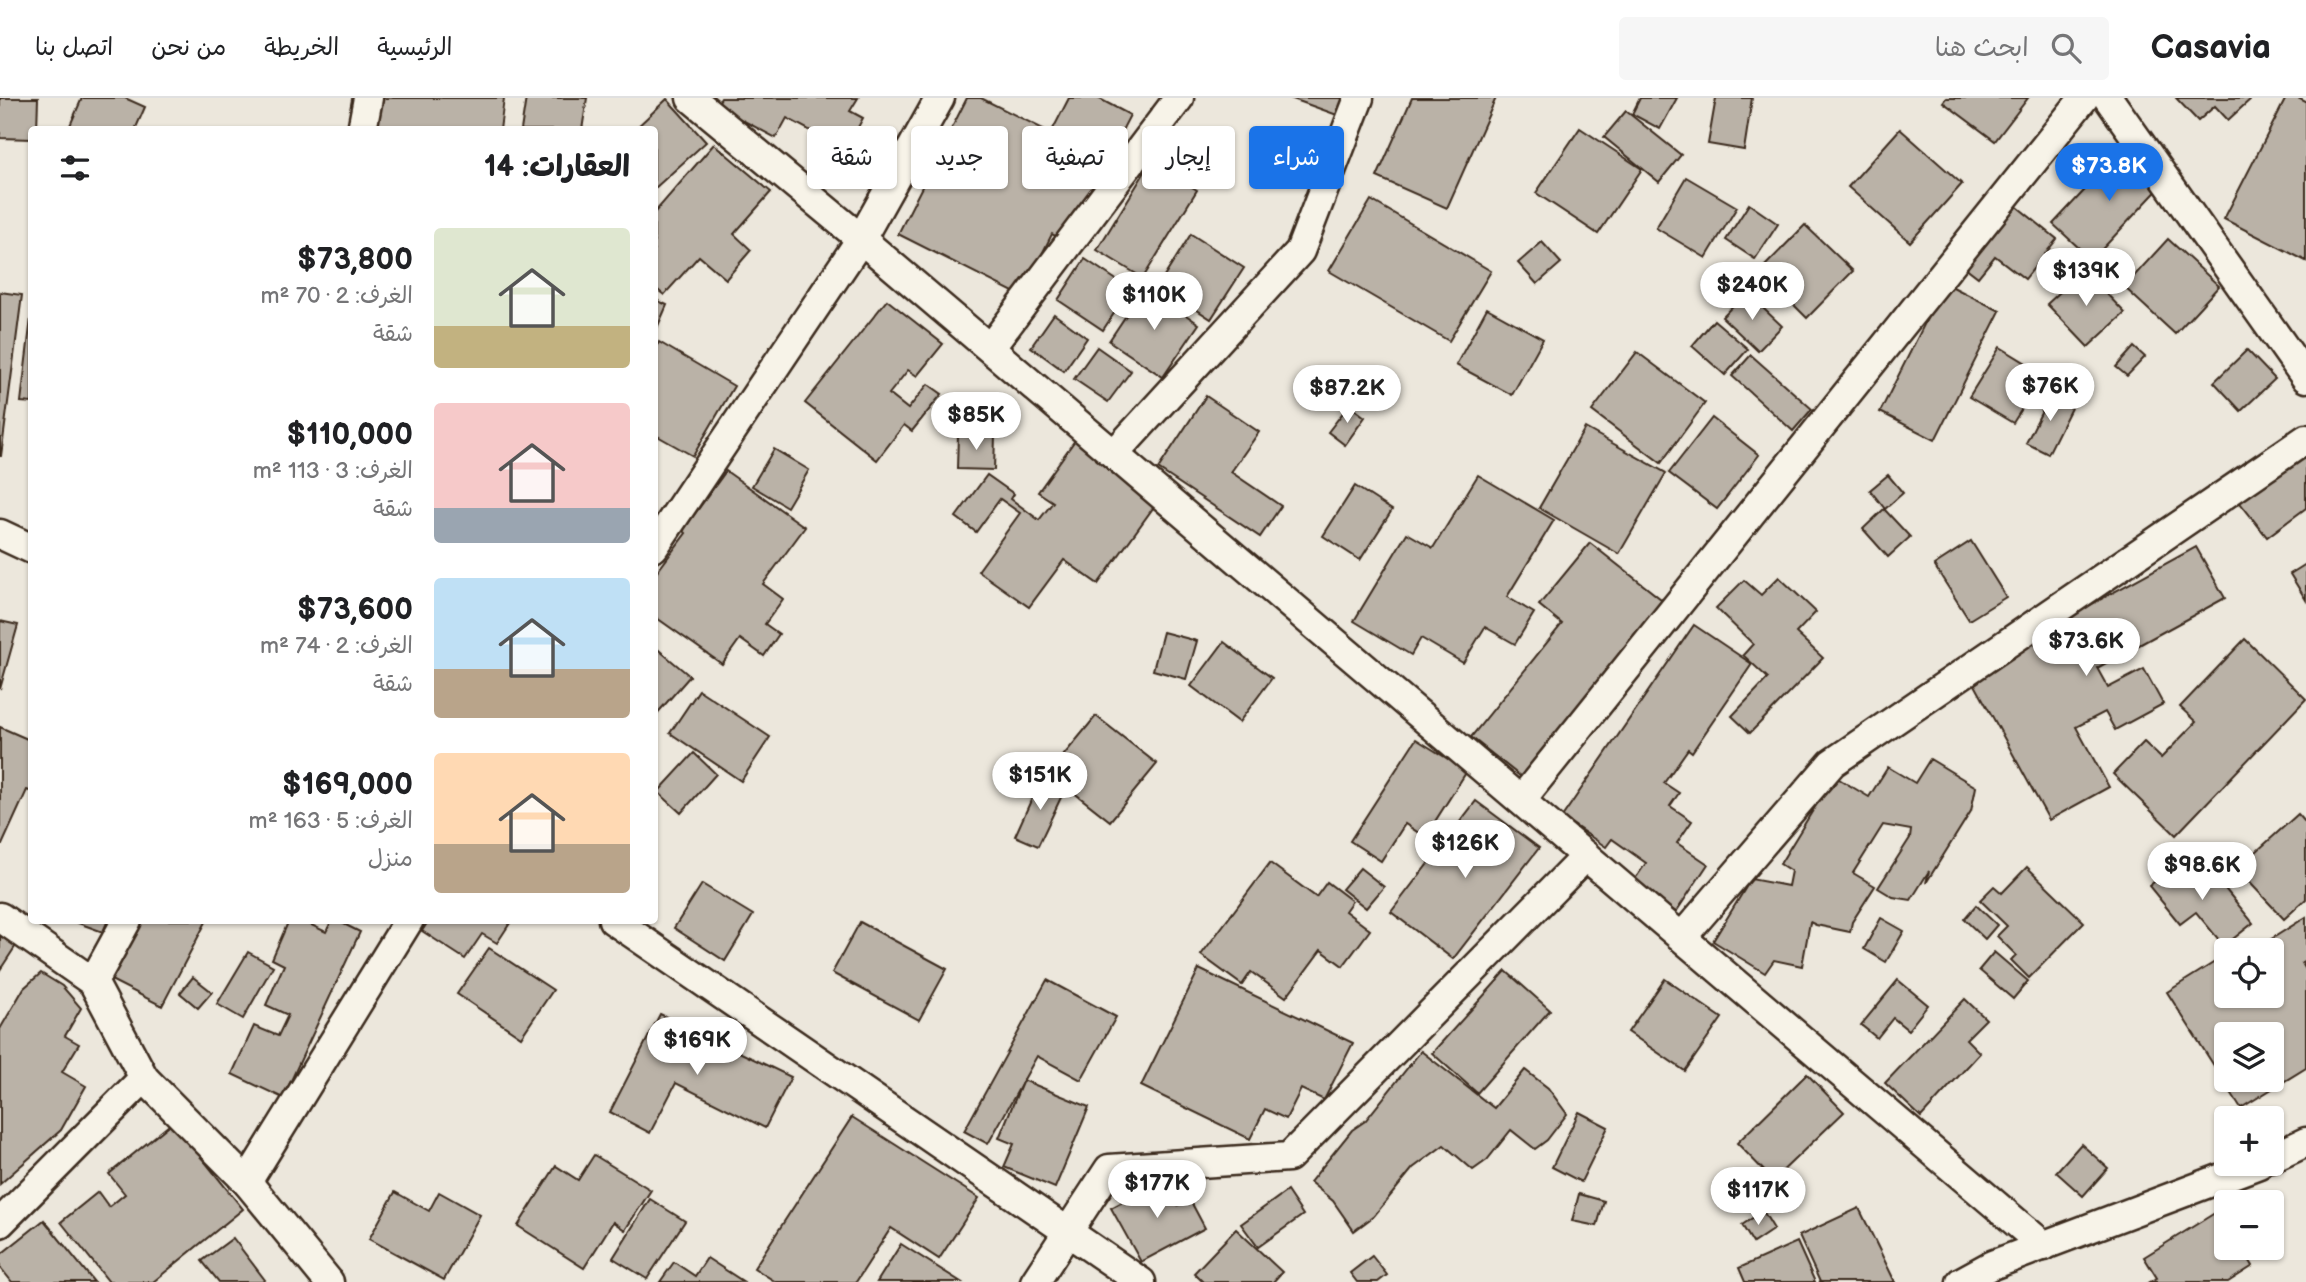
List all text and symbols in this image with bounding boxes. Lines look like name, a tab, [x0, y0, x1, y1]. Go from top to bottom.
search box	[1619, 17, 2109, 80]
text: Casavia	[2151, 28, 2271, 68]
icon: search	[2047, 29, 2085, 67]
text: اتصل بنا	[35, 33, 113, 62]
text: من نحن	[151, 33, 226, 62]
text: الخريطة	[264, 33, 339, 62]
text: الرئيسية	[377, 33, 453, 62]
text: ابحث هنا	[1935, 33, 2029, 64]
chip: شقة	[807, 126, 897, 189]
chip: جديد	[911, 126, 1008, 189]
chip: تصفية	[1022, 126, 1128, 189]
chip: إيجار	[1142, 126, 1235, 189]
chip: شراء	[1249, 126, 1344, 189]
pin: $73.8K	[2052, 144, 2166, 203]
icon: filters	[56, 149, 94, 187]
text: العقارات: 14	[484, 149, 630, 185]
text: $73.8K	[2071, 152, 2147, 180]
text: $73,800	[297, 242, 413, 278]
pin: $139K	[2037, 248, 2135, 308]
icon: home	[490, 256, 574, 340]
text: $139K	[2052, 257, 2120, 285]
pin: $240K	[1703, 262, 1801, 322]
text: $240K	[1716, 271, 1788, 299]
pin: $110K	[1105, 272, 1203, 332]
text: $110K	[1122, 281, 1186, 309]
text: الغرف: 2 · 70 m²	[261, 282, 413, 310]
text: شقة	[373, 320, 413, 348]
pin: $76K	[2009, 364, 2091, 423]
pin: $87.2K	[1290, 366, 1404, 425]
text: $76K	[2021, 372, 2079, 400]
text: $87.2K	[1309, 374, 1385, 402]
pin: $85K	[935, 392, 1017, 452]
text: $85K	[947, 401, 1005, 429]
text: $110,000	[287, 417, 413, 453]
icon: home	[490, 431, 574, 515]
text: الغرف: 3 · 113 m²	[253, 457, 413, 485]
text: شقة	[373, 495, 413, 523]
text: $73,600	[297, 592, 413, 628]
icon: home	[490, 606, 574, 690]
pin: $73.6K	[2029, 618, 2143, 678]
text: $73.6K	[2048, 627, 2124, 655]
text: الغرف: 2 · 74 m²	[260, 632, 413, 660]
text: شقة	[373, 670, 413, 698]
pin: $151K	[991, 752, 1089, 812]
text: $151K	[1008, 761, 1072, 789]
text: $169,000	[282, 767, 413, 803]
icon: home	[490, 781, 574, 865]
text: الغرف: 5 · 163 m²	[249, 807, 413, 835]
pin: $126K	[1416, 820, 1514, 880]
text: $126K	[1431, 829, 1499, 857]
pin: $98.6K	[2145, 842, 2259, 902]
text: منزل	[368, 845, 413, 873]
text: $98.6K	[2163, 851, 2241, 879]
map controls	[2214, 938, 2284, 1260]
button: locate	[2214, 938, 2284, 1008]
pin: $169K	[648, 1018, 746, 1077]
button: layers	[2214, 1022, 2284, 1092]
text: $169K	[663, 1026, 731, 1054]
button: +	[2214, 1106, 2284, 1176]
pin: $177K	[1108, 1160, 1206, 1220]
pin: $117K	[1709, 1168, 1807, 1227]
text: $177K	[1124, 1169, 1190, 1197]
text: $117K	[1727, 1176, 1789, 1204]
button: −	[2214, 1190, 2284, 1260]

